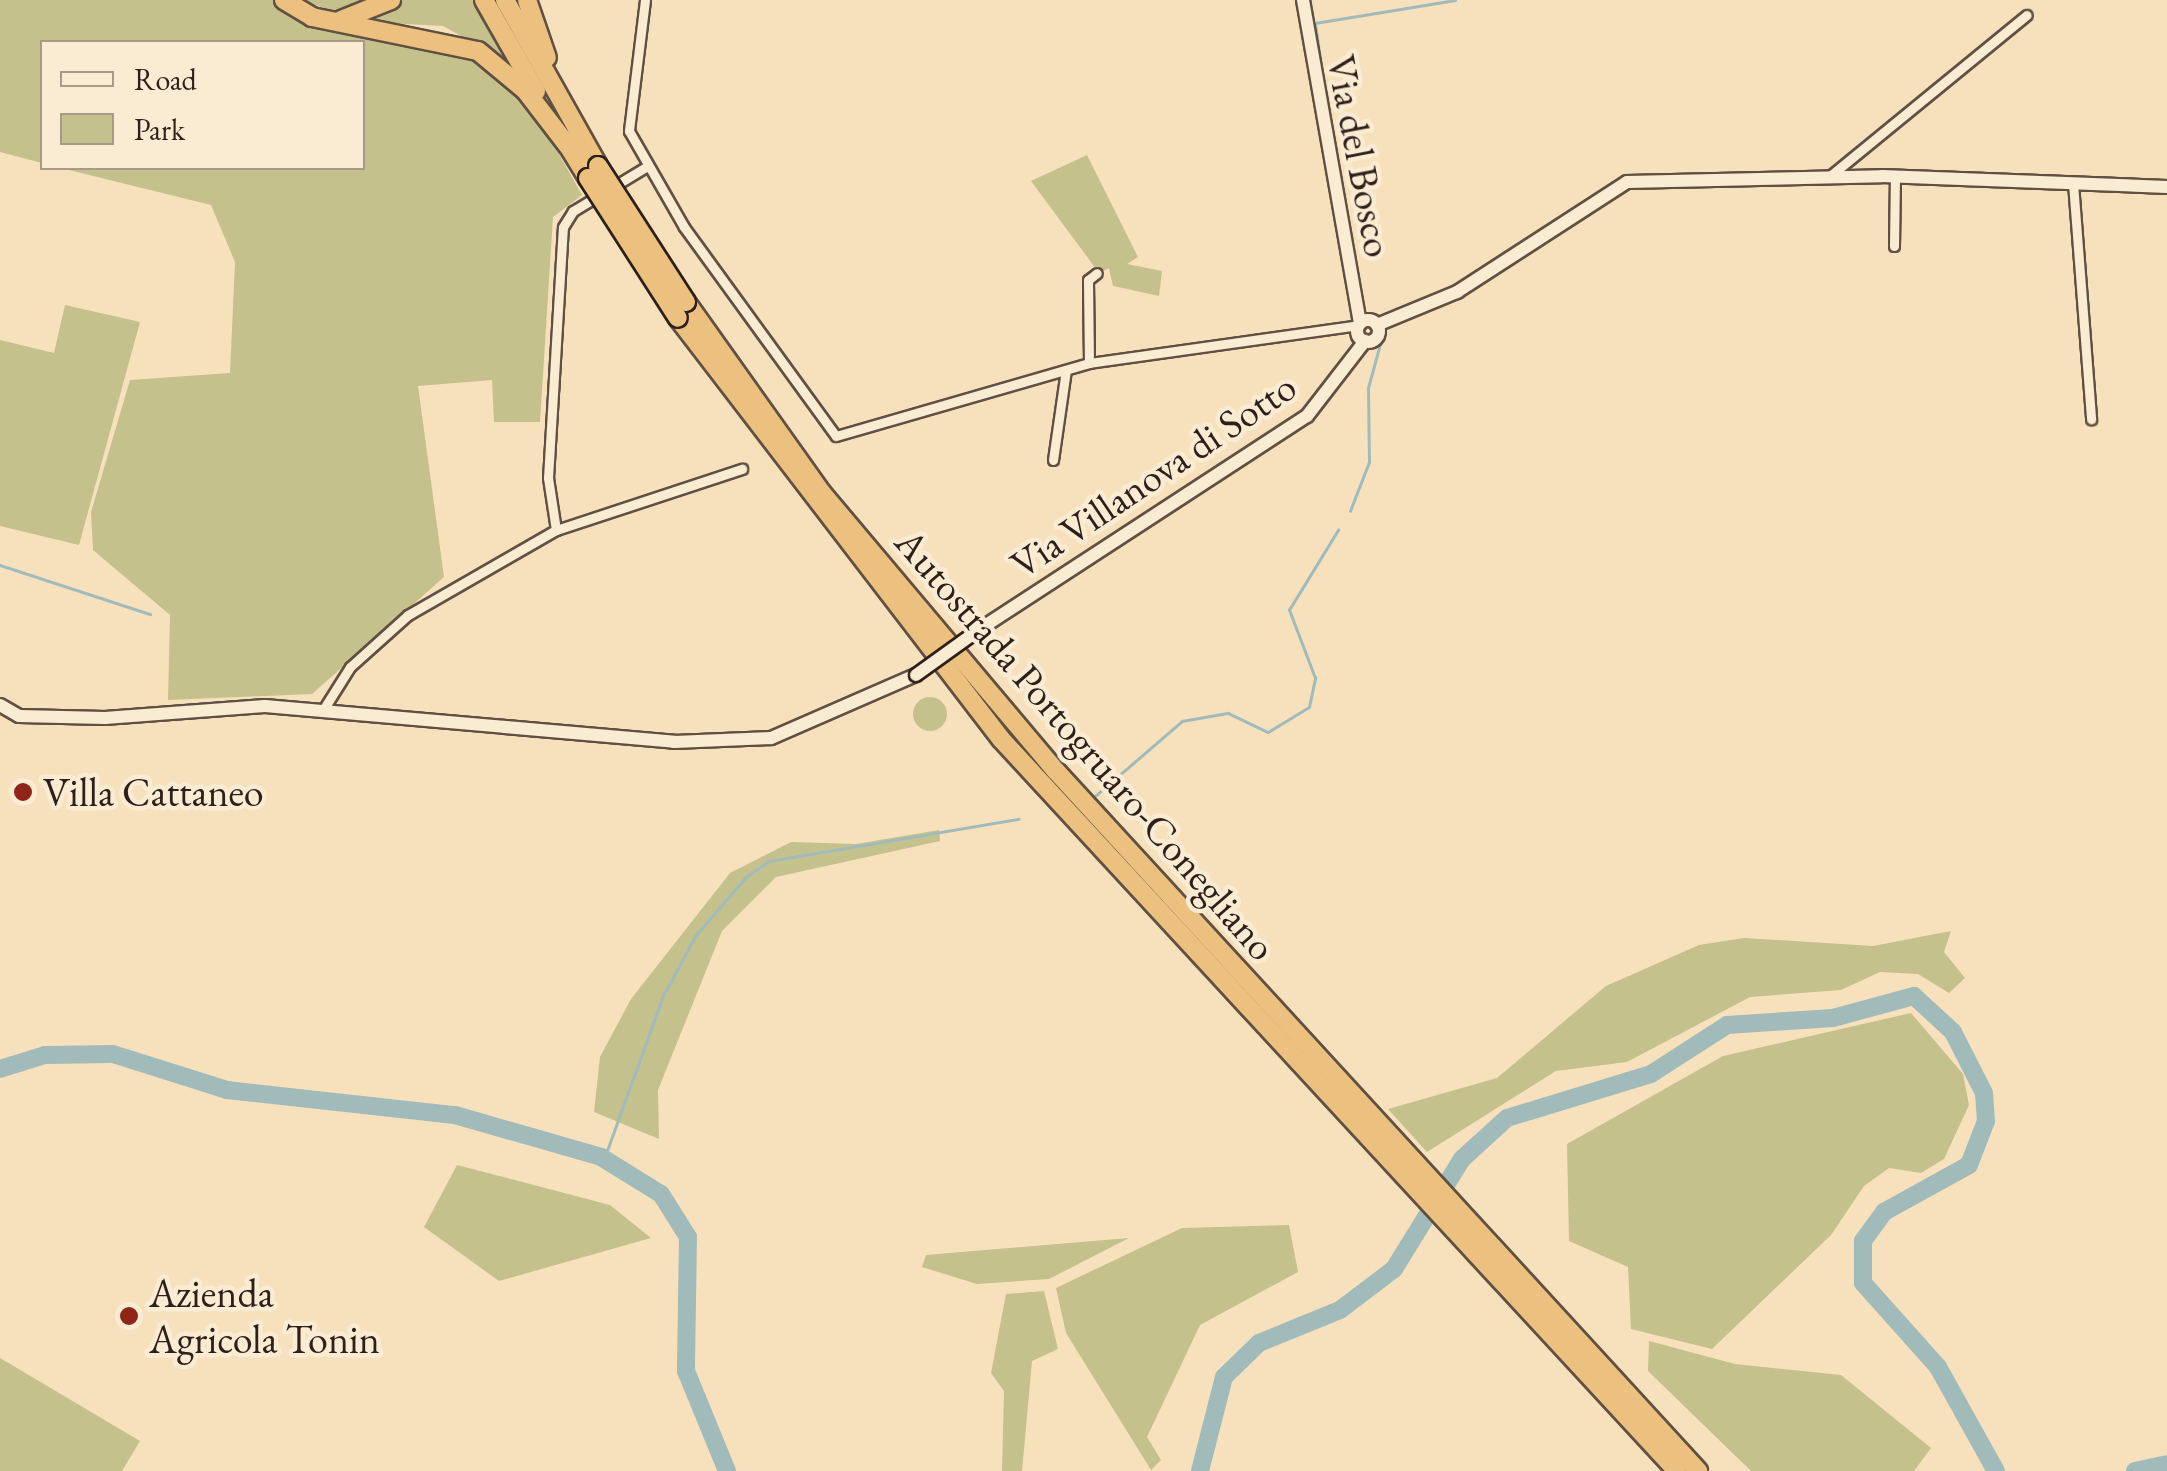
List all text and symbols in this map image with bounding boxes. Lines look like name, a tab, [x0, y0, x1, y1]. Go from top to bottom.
legend	[40, 40, 365, 170]
street label: Via del Bosco	[1317, 51, 1403, 261]
text: Road	[134, 60, 197, 99]
text: Park	[134, 110, 185, 149]
street label: Via Villanova di Sotto	[1001, 362, 1305, 588]
street label: Autostrada Portogruaro-Conegliano	[885, 518, 1287, 970]
place label: Villa Cattaneo	[43, 768, 264, 816]
marker: Villa Cattaneo	[12, 781, 34, 803]
place label: Azienda Agricola Tonin	[149, 1269, 380, 1363]
marker: Azienda Agricola Tonin	[118, 1305, 140, 1327]

